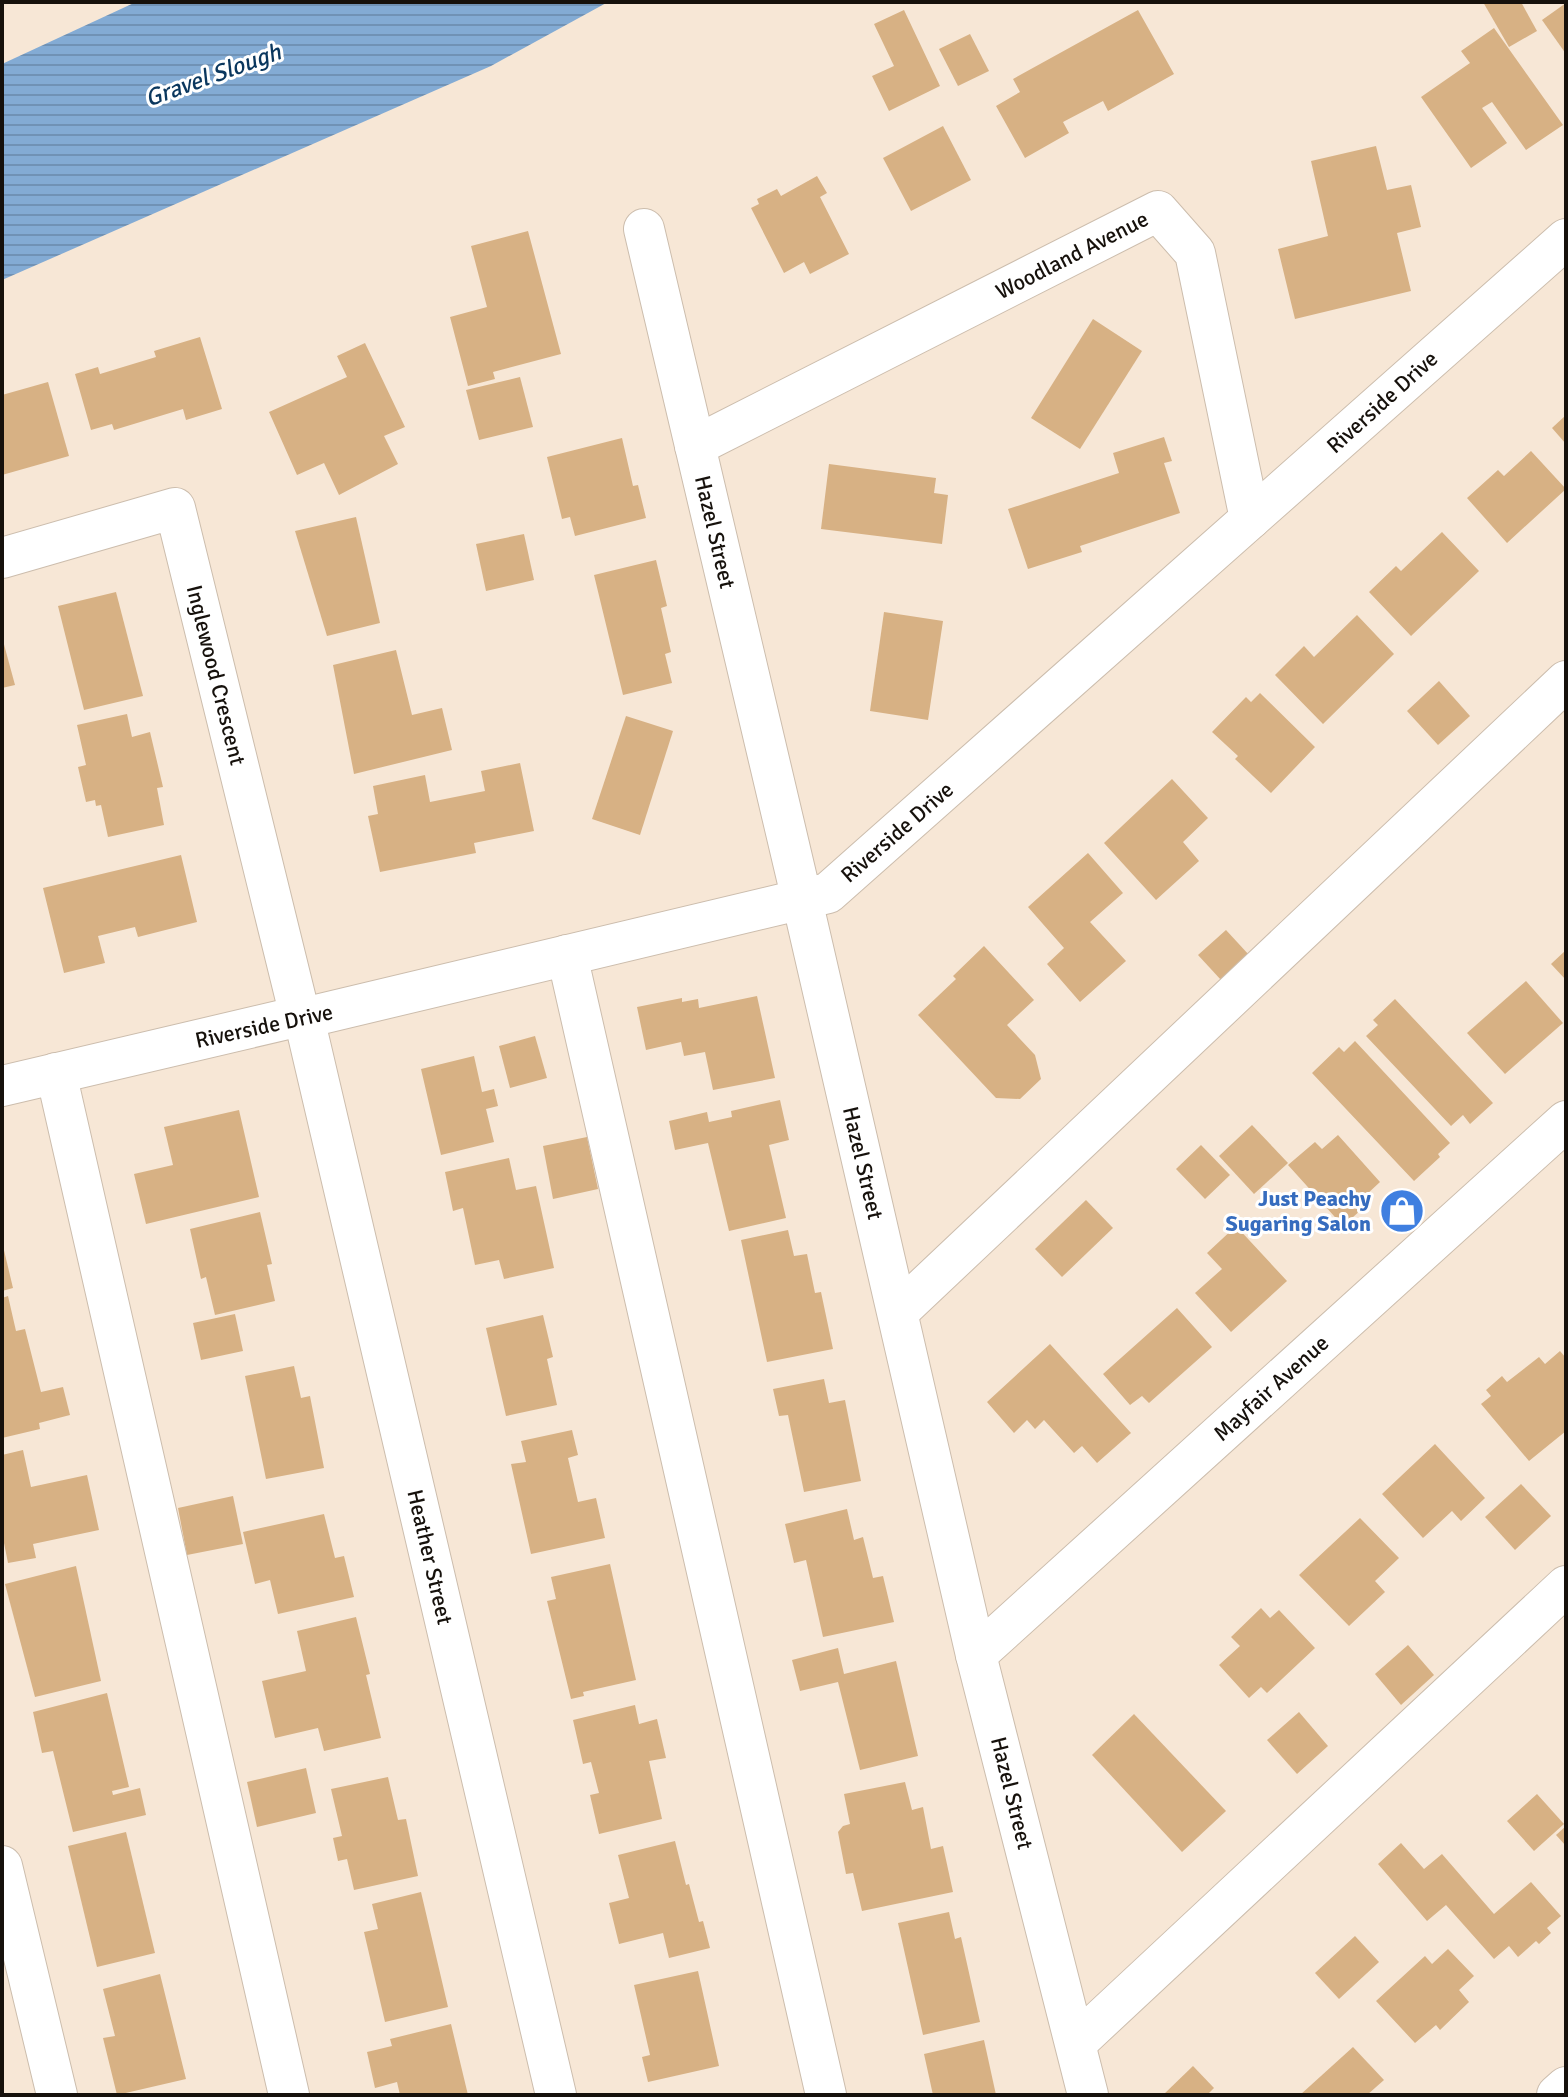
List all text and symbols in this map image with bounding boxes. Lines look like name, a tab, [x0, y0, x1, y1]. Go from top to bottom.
water label: Gravel Slough	[141, 36, 286, 113]
street label: Woodland Avenue	[991, 205, 1153, 305]
street label: Riverside Drive	[1321, 345, 1443, 459]
street label: Hazel Street	[689, 473, 741, 591]
street label: Inglewood Crescent	[181, 582, 252, 768]
street label: Riverside Drive	[835, 776, 959, 888]
street label: Riverside Drive	[193, 998, 335, 1054]
street label: Hazel Street	[837, 1104, 889, 1222]
place label: Just Peachy Sugaring Salon	[1225, 1185, 1371, 1237]
shop icon: Just Peachy Sugaring Salon	[1378, 1187, 1426, 1235]
street label: Mayfair Avenue	[1208, 1329, 1334, 1447]
street label: Heather Street	[401, 1487, 459, 1627]
street label: Hazel Street	[985, 1734, 1039, 1852]

